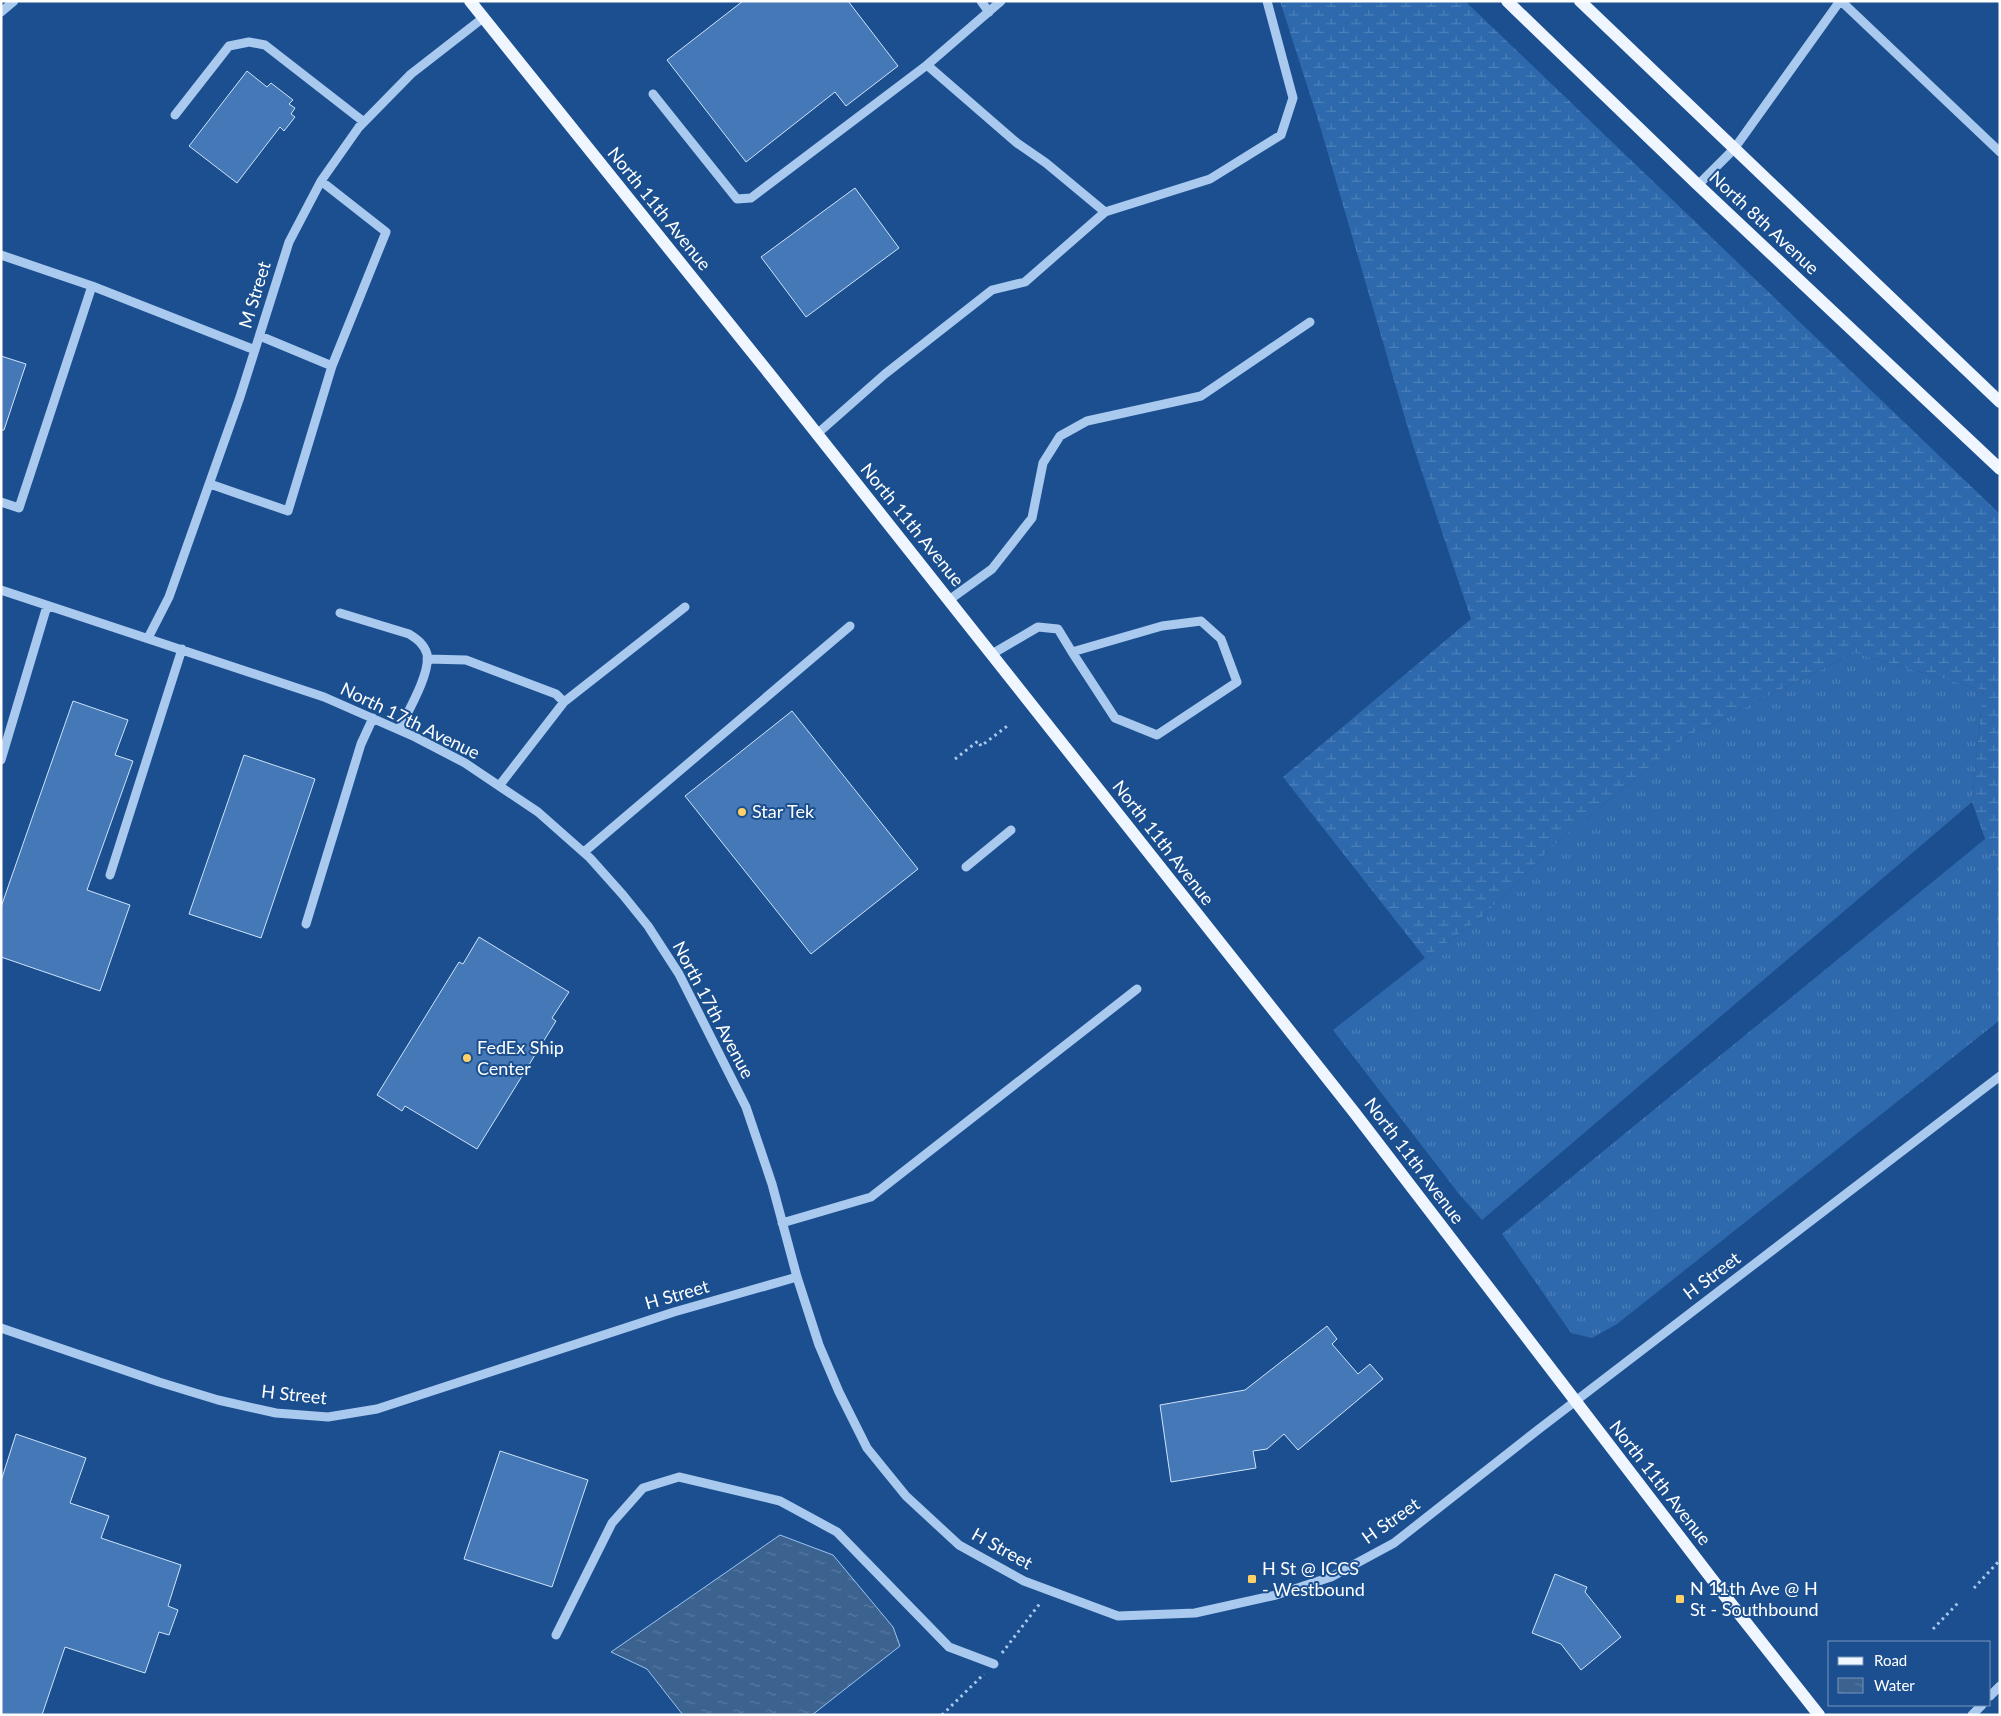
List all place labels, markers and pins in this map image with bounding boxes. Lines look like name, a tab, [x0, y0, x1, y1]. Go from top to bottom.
place label: Star Tek	[752, 800, 815, 822]
marker: Star Tek	[736, 806, 748, 818]
place label: FedEx Ship Center	[477, 1036, 564, 1079]
marker: FedEx Ship Center	[461, 1052, 473, 1064]
place label: H St @ ICCS - Westbound	[1262, 1557, 1365, 1600]
marker: H St @ ICCS - Westbound	[1246, 1573, 1258, 1585]
place label: N 11th Ave @ H St - Southbound	[1690, 1577, 1819, 1620]
marker: N 11th Ave @ H St - Southbound	[1674, 1593, 1686, 1605]

